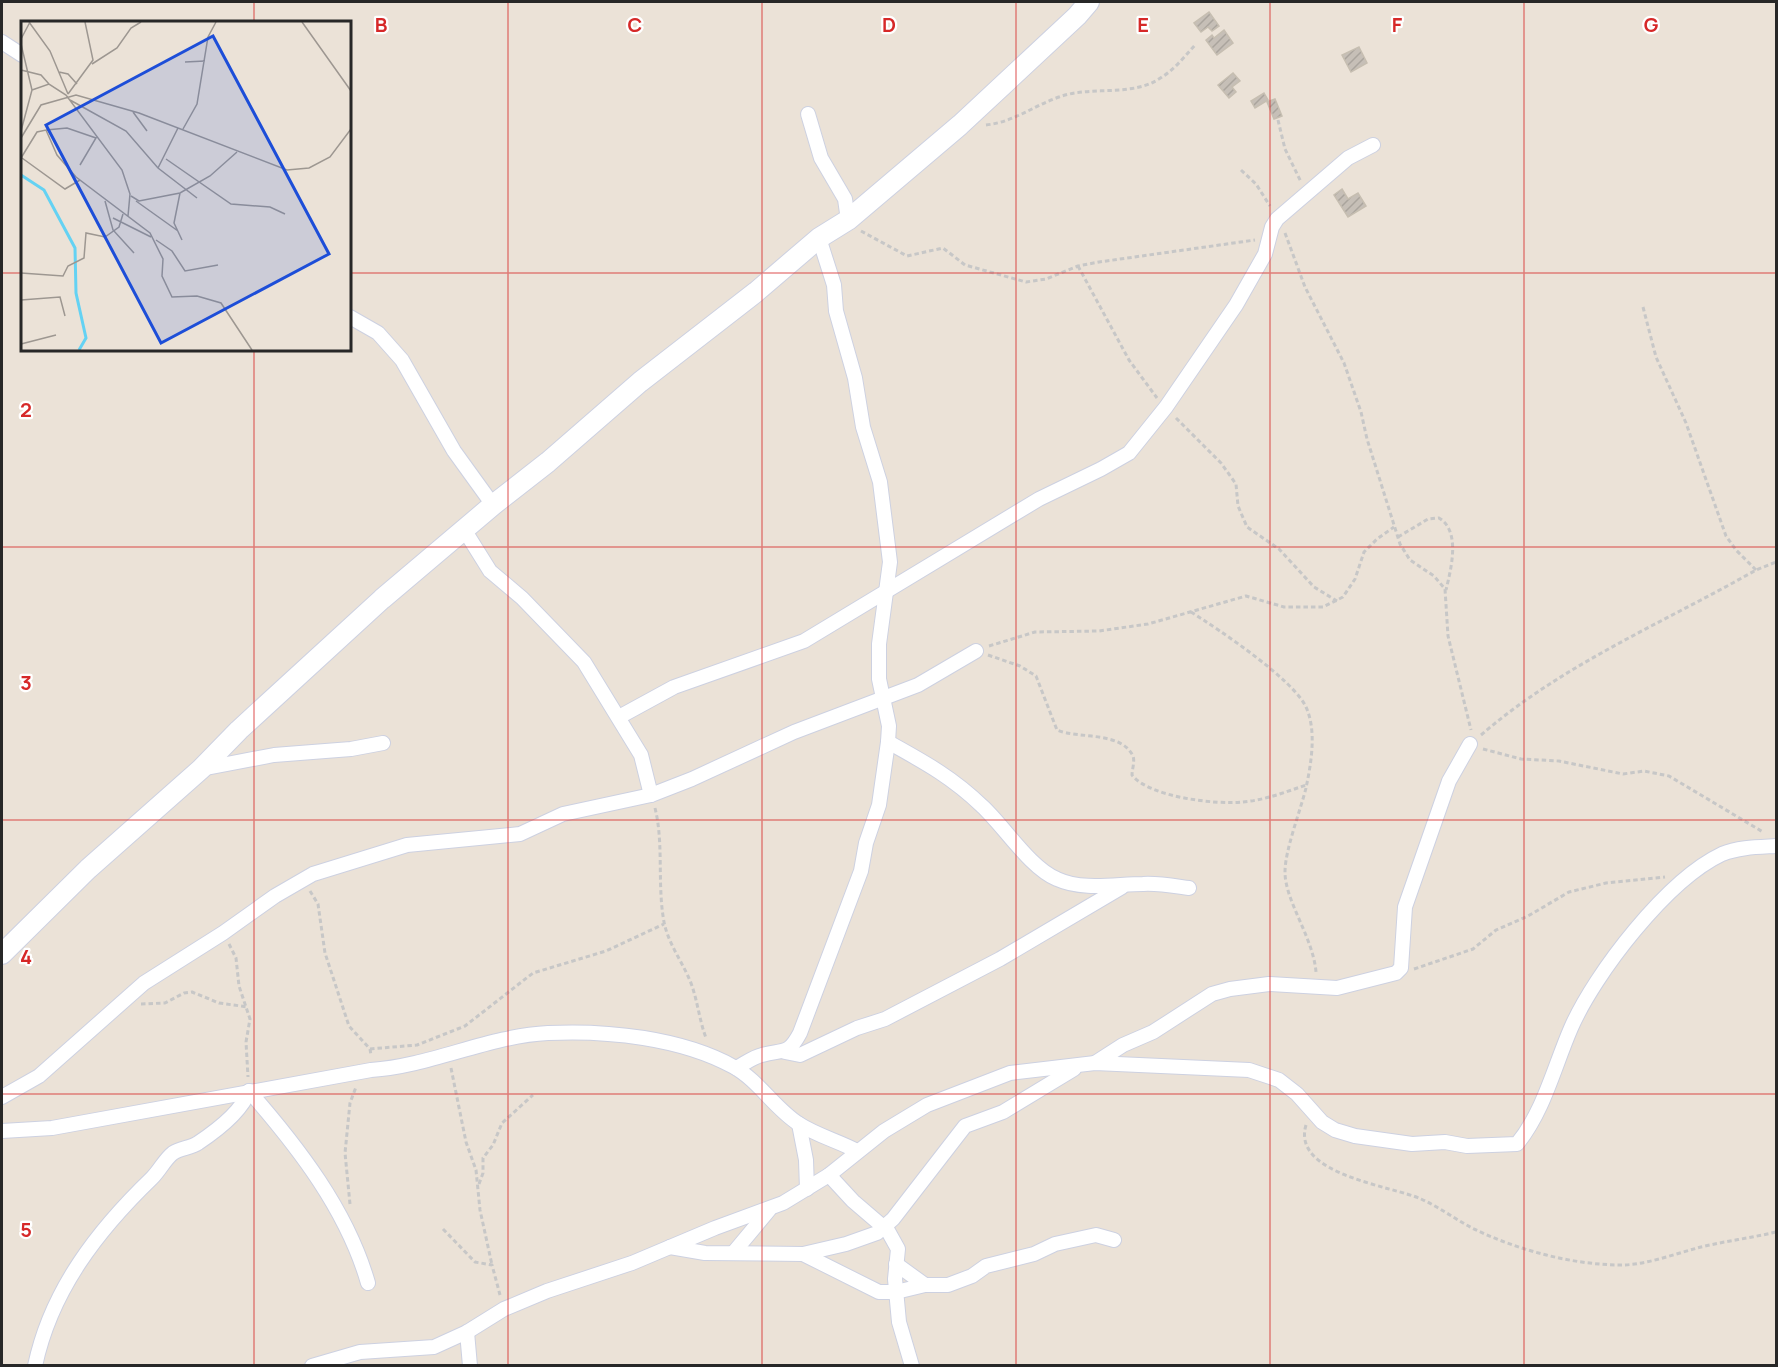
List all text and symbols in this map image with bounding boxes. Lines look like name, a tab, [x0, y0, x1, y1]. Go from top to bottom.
text: B	[375, 11, 388, 38]
text: C	[628, 11, 642, 38]
text: D	[882, 11, 896, 38]
text: E	[1137, 11, 1149, 38]
text: F	[1392, 11, 1403, 38]
text: G	[1644, 11, 1659, 38]
inset map	[21, 21, 351, 351]
text: 2	[20, 396, 32, 423]
text: 3	[20, 669, 32, 696]
text: 4	[20, 943, 32, 970]
text: 5	[20, 1216, 32, 1243]

